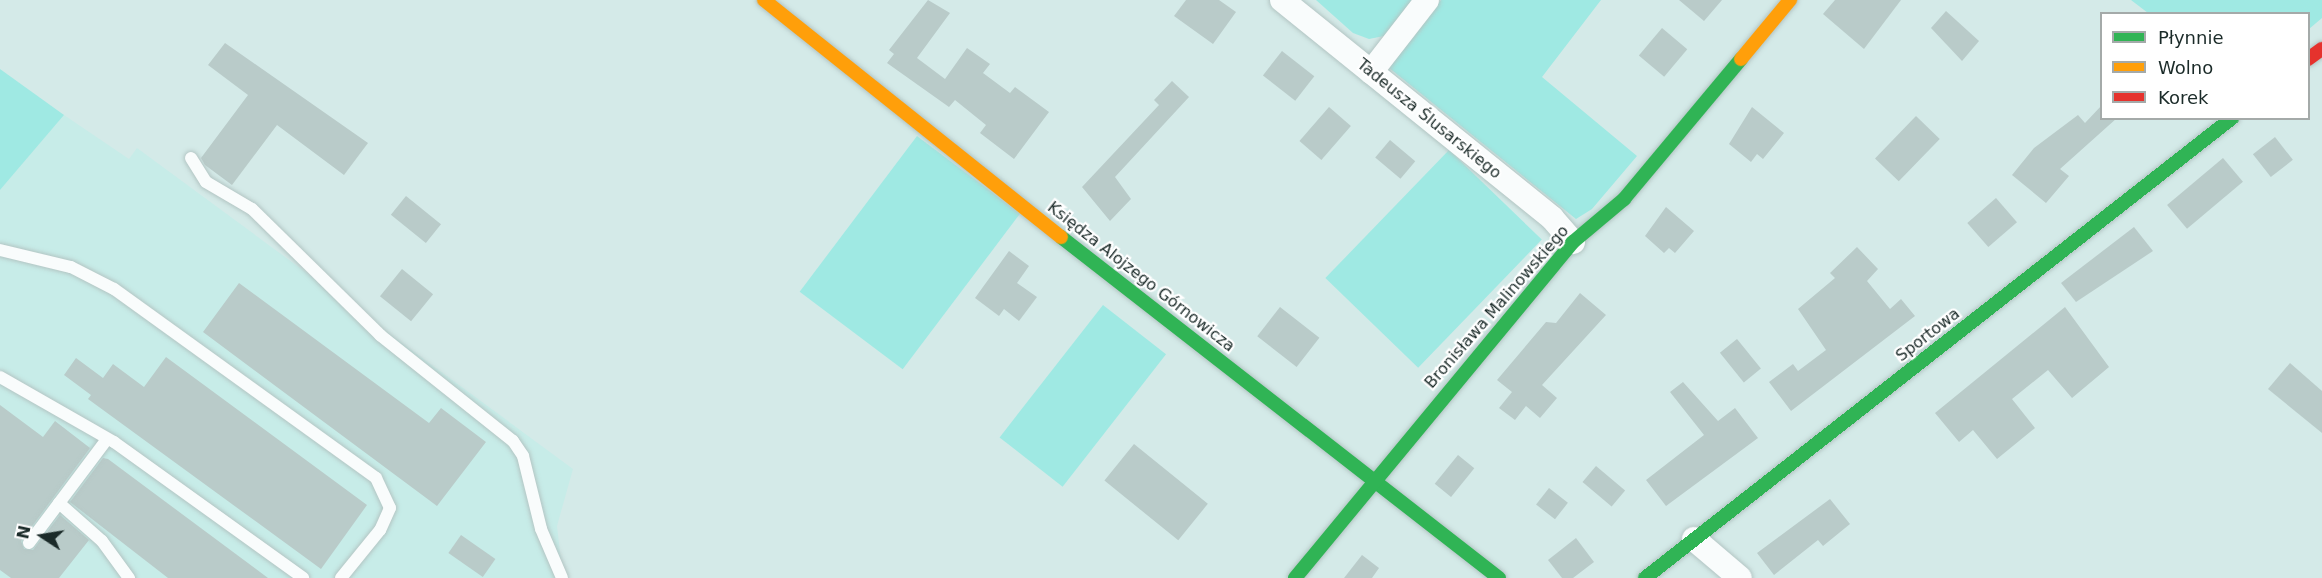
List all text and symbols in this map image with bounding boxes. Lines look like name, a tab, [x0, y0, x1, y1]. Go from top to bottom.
legend	[2100, 12, 2310, 120]
text: Płynnie	[2158, 27, 2224, 48]
street label: Tadeusza Ślusarskiego	[1353, 55, 1505, 183]
text: Wolno	[2158, 57, 2213, 78]
text: Korek	[2158, 87, 2208, 108]
street label: Księdza Alojzego Górnowicza	[1044, 198, 1238, 356]
street label: Bronisława Malinowskiego	[1421, 222, 1573, 392]
street label: Sportowa	[1892, 304, 1964, 366]
north arrow	[12, 506, 72, 566]
text: N	[13, 524, 35, 541]

